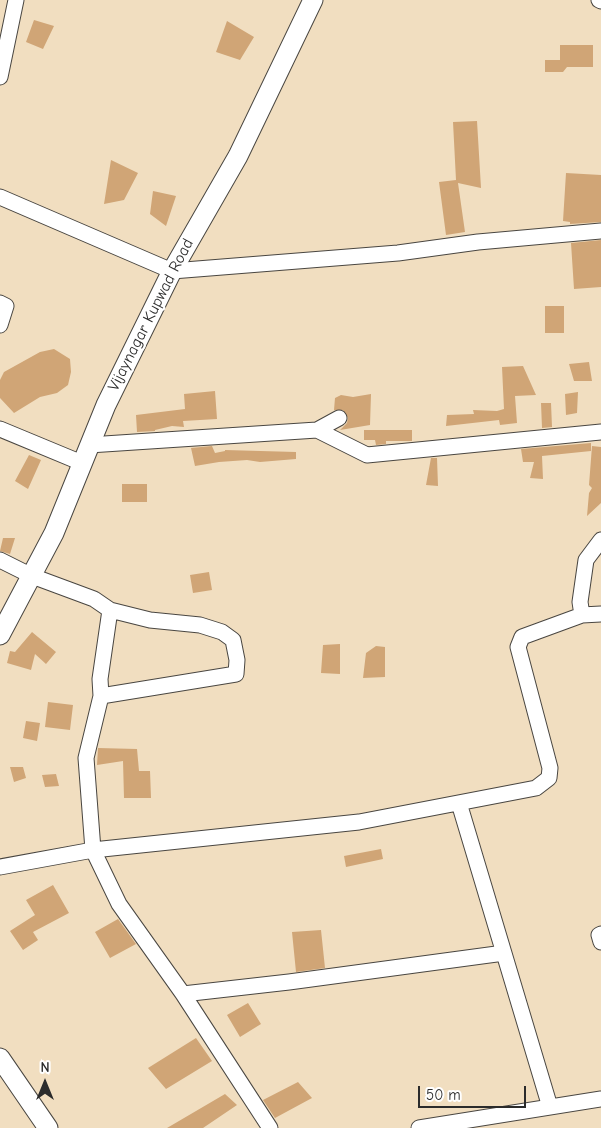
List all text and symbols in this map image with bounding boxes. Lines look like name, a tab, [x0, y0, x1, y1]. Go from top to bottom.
street label: Vijaynagar Kupwad Road	[104, 236, 198, 394]
north arrow	[20, 1058, 70, 1108]
text: N	[40, 1059, 50, 1076]
scale bar	[421, 1076, 528, 1108]
text: 50 m	[426, 1086, 461, 1104]

